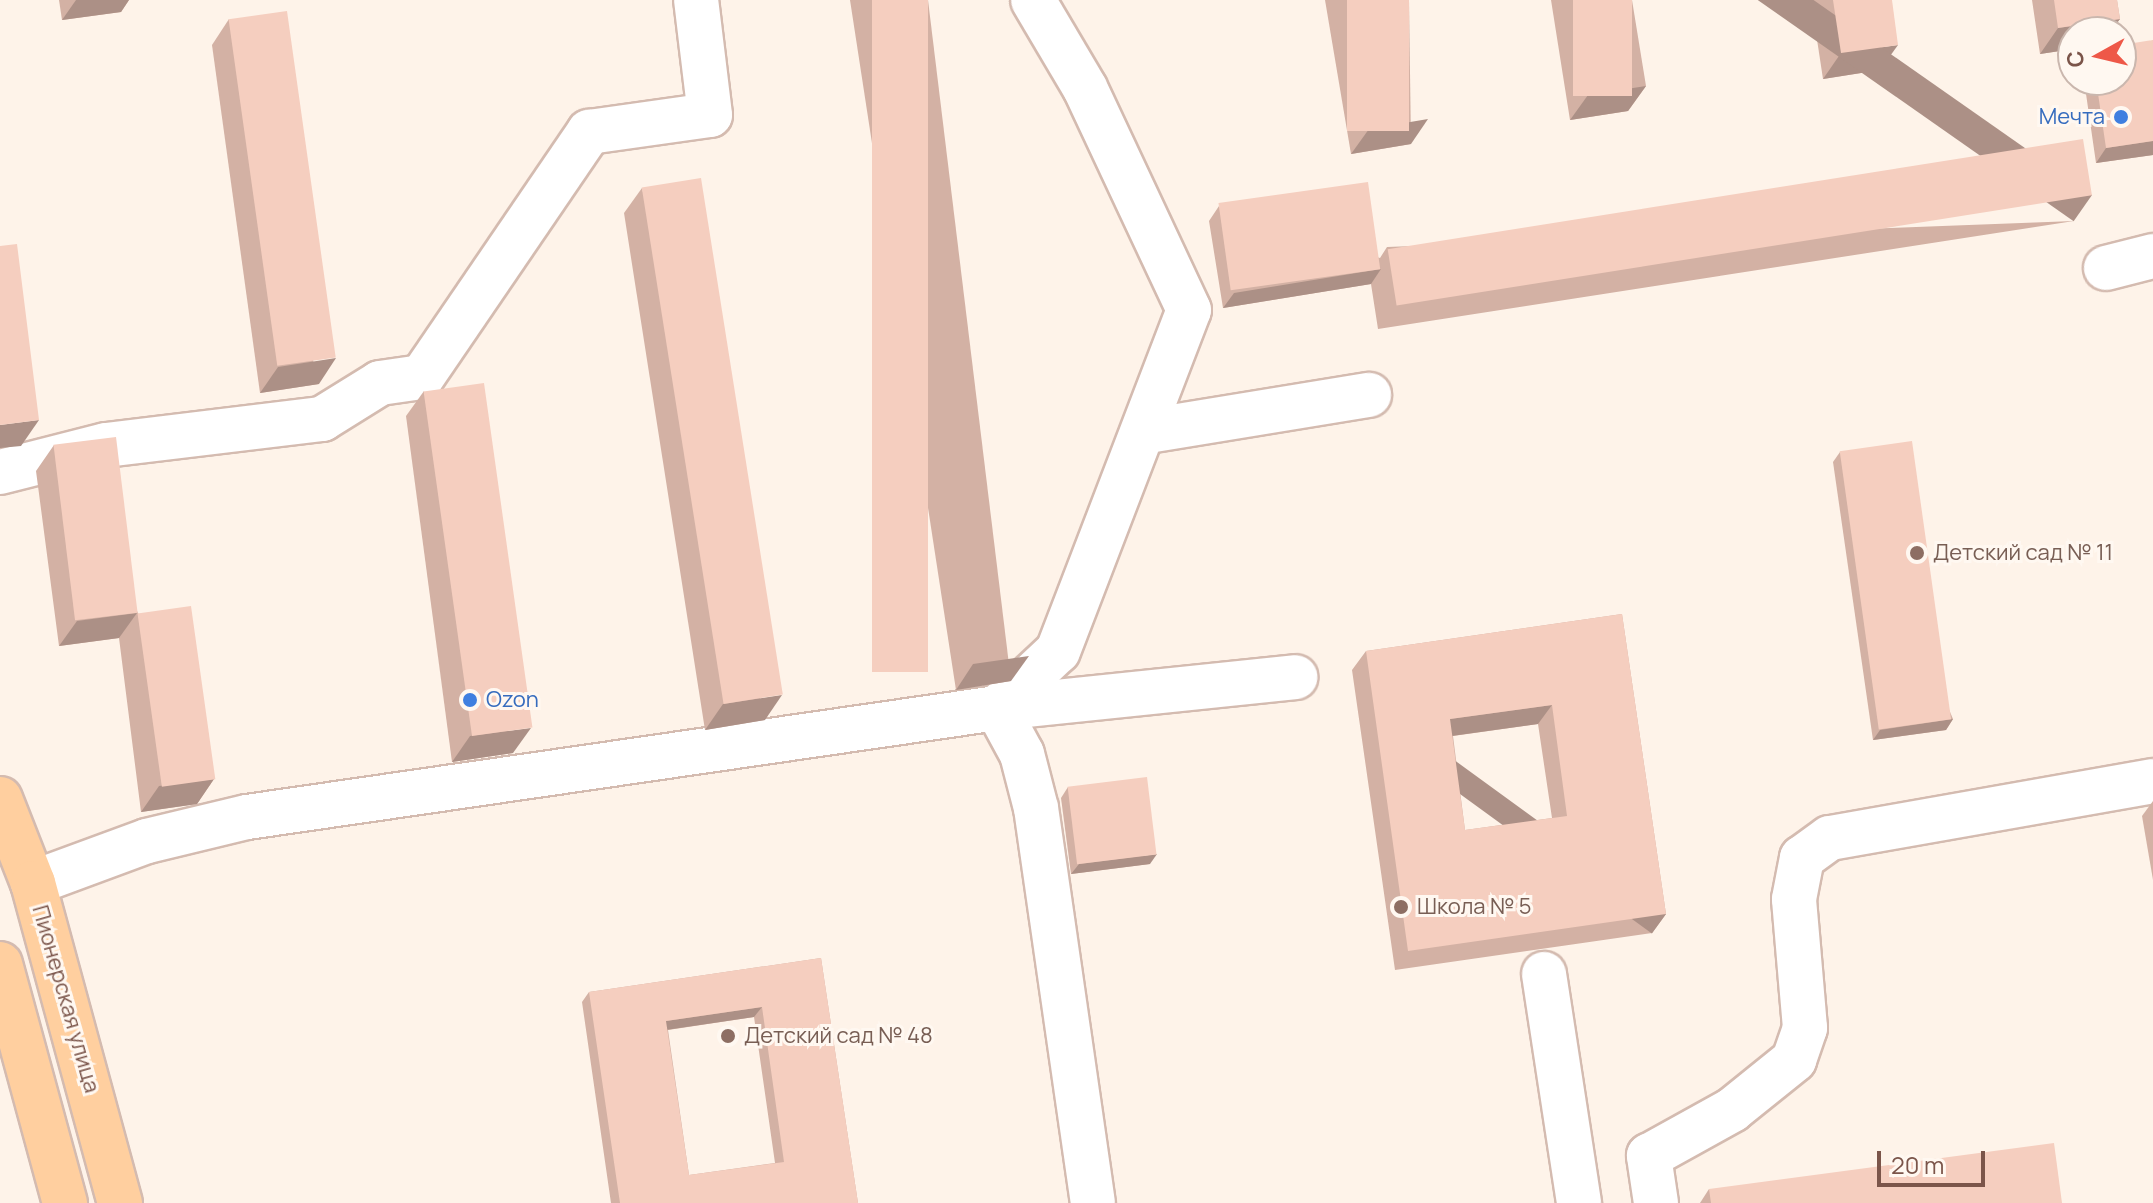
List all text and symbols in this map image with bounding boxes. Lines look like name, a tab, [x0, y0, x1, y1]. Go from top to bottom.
north arrow	[2057, 16, 2137, 96]
text: С	[2059, 49, 2091, 69]
place label: Мечта	[2039, 104, 2105, 130]
marker: Мечта	[2112, 108, 2130, 126]
place label: Детский сад № 11	[1933, 540, 2113, 566]
marker: Детский сад № 11	[1908, 544, 1926, 562]
place label: Ozon	[486, 687, 539, 713]
marker: Ozon	[461, 691, 479, 709]
place label: Школа № 5	[1417, 894, 1531, 920]
marker: Школа № 5	[1392, 898, 1410, 916]
street label: Пионерская улица	[27, 902, 105, 1096]
place label: Детский сад № 48	[744, 1023, 933, 1049]
marker: Детский сад № 48	[719, 1027, 737, 1045]
scale bar	[1881, 1135, 1989, 1185]
text: 20 m	[1891, 1148, 1944, 1181]

